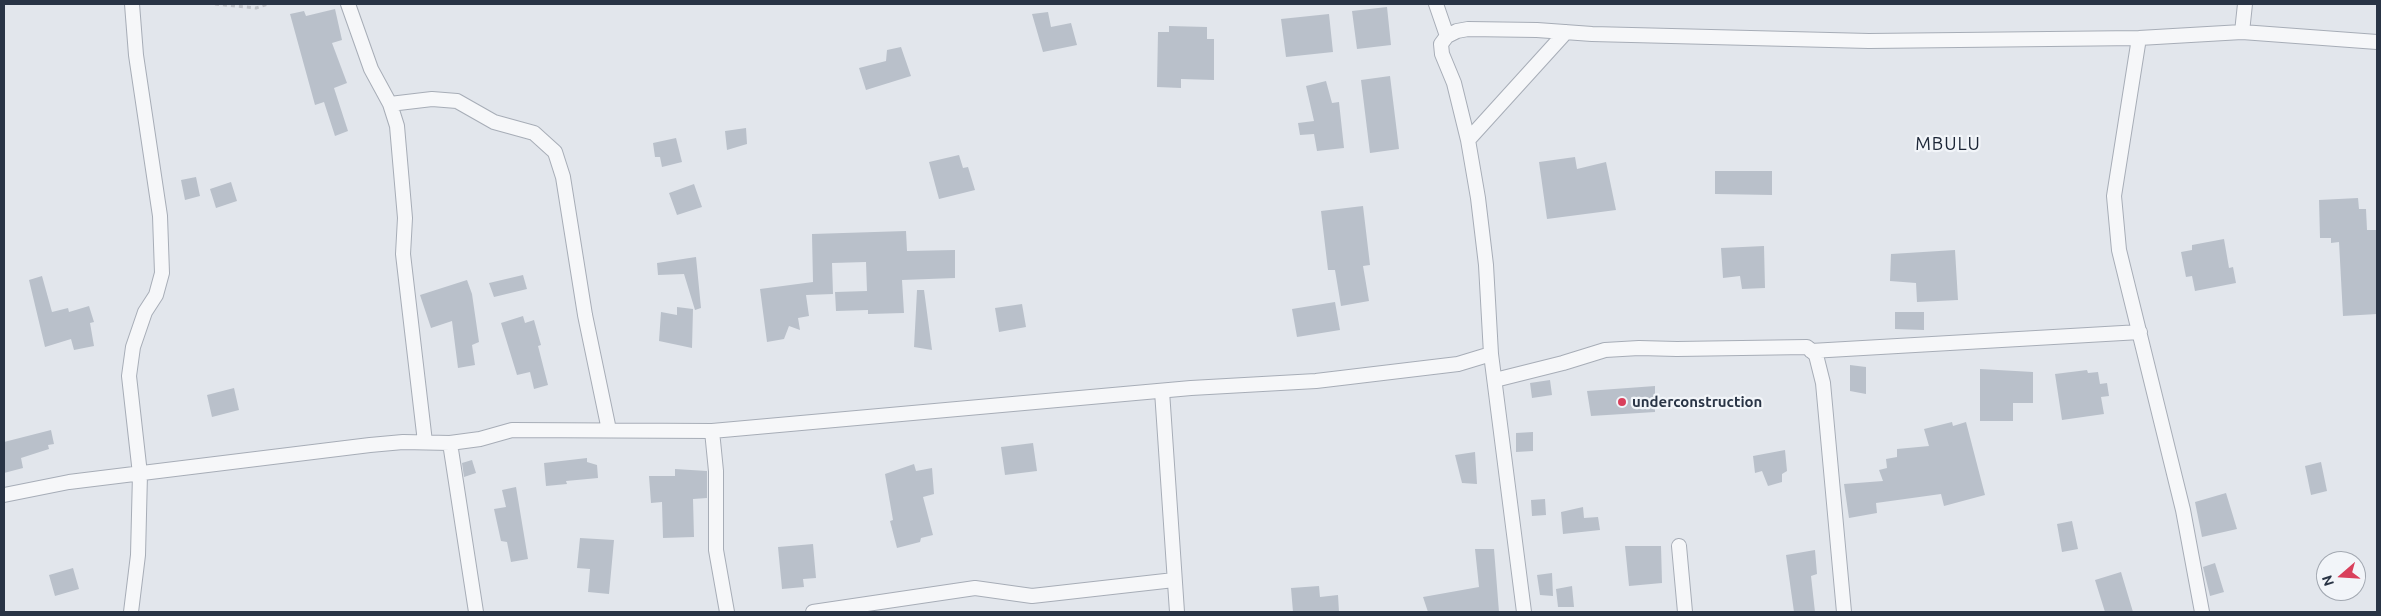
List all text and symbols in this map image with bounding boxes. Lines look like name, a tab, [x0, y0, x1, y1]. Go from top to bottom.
district label: MBULU	[1915, 133, 1981, 155]
place label: underconstruction	[1632, 393, 1762, 411]
marker: underconstruction	[1616, 396, 1628, 408]
north arrow	[2316, 551, 2366, 601]
text: N	[2318, 573, 2337, 588]

